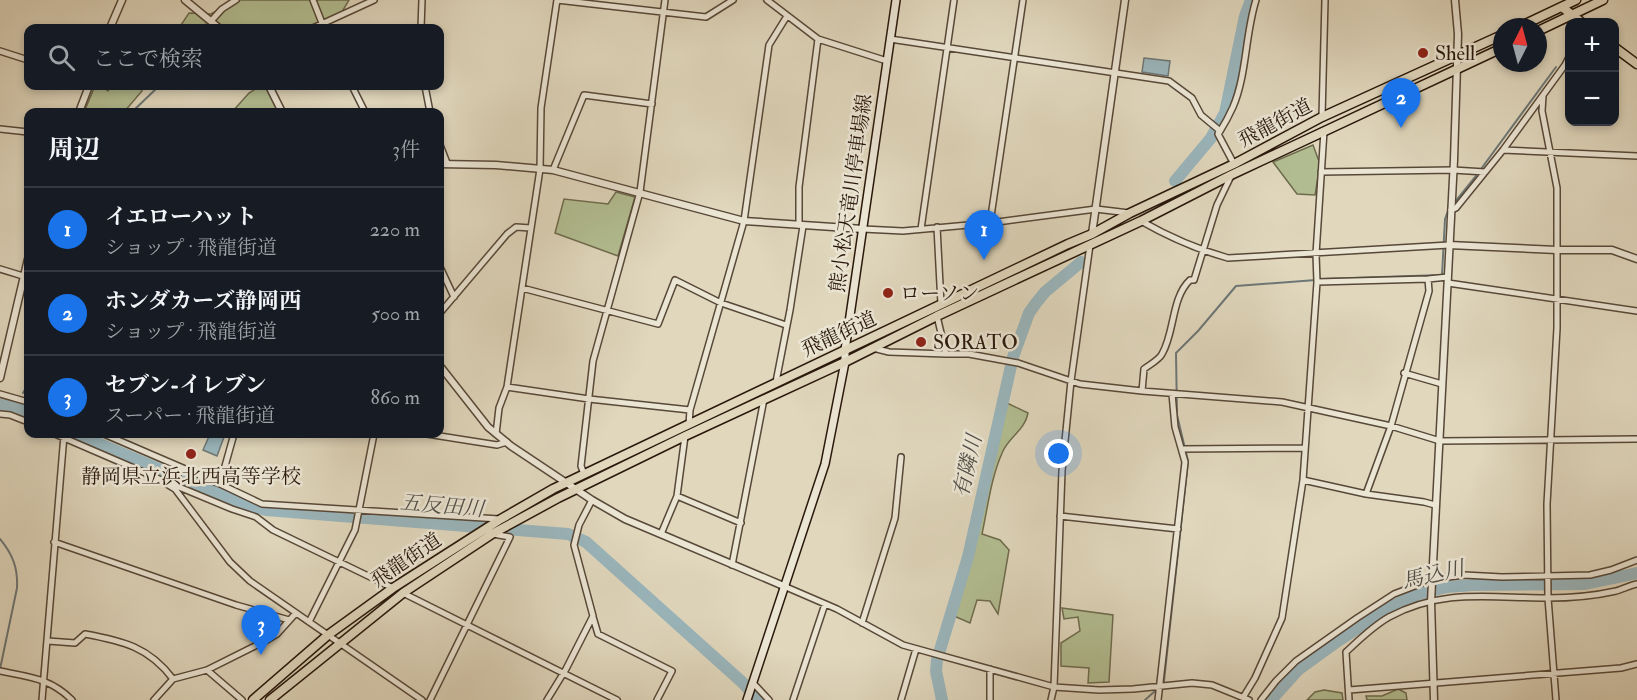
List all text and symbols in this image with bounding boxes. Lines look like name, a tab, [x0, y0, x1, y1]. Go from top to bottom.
north arrow	[1493, 18, 1547, 72]
map controls	[1565, 18, 1619, 126]
button: +	[1565, 18, 1619, 72]
search box	[24, 24, 444, 90]
icon: search	[45, 41, 78, 74]
place label: Shell	[1435, 41, 1475, 66]
text: ここで検索	[93, 45, 203, 73]
marker: Shell	[1416, 46, 1430, 60]
button: −	[1565, 72, 1619, 126]
pin: 2	[1382, 78, 1420, 128]
street label: 熊小松天竜川停車場線	[825, 92, 877, 294]
street label: 飛龍街道	[1234, 93, 1316, 153]
text: 周辺	[48, 134, 100, 166]
text: 3件	[392, 137, 420, 162]
text: イエローハット	[105, 203, 257, 231]
pin: 1	[964, 210, 1004, 260]
text: 1	[64, 217, 71, 242]
text: 220 m	[370, 217, 420, 242]
text: ショップ · 飛龍街道	[105, 235, 277, 260]
place label: ローソン	[900, 281, 979, 306]
marker: ローソン	[881, 286, 895, 300]
text: ホンダカーズ静岡西	[105, 287, 301, 315]
text: 2	[62, 301, 73, 326]
text: 500 m	[371, 301, 420, 326]
street label: 飛龍街道	[797, 306, 881, 362]
text: ショップ · 飛龍街道	[105, 319, 277, 344]
place label: SORATO	[933, 330, 1018, 355]
marker: SORATO	[914, 335, 928, 349]
text: セブン-イレブン	[105, 371, 267, 399]
text: 3	[64, 385, 71, 410]
text: 860 m	[371, 385, 420, 410]
text: スーパー · 飛龍街道	[105, 403, 275, 428]
water label: 有隣川	[948, 430, 989, 500]
your location	[1044, 439, 1073, 468]
marker: 静岡県立浜北西高等学校	[184, 447, 198, 461]
place label: 静岡県立浜北西高等学校	[81, 464, 301, 489]
water label: 五反田川	[399, 489, 487, 523]
street label: 飛龍街道	[366, 527, 446, 593]
water label: 馬込川	[1399, 554, 1469, 595]
pin: 3	[242, 606, 280, 655]

